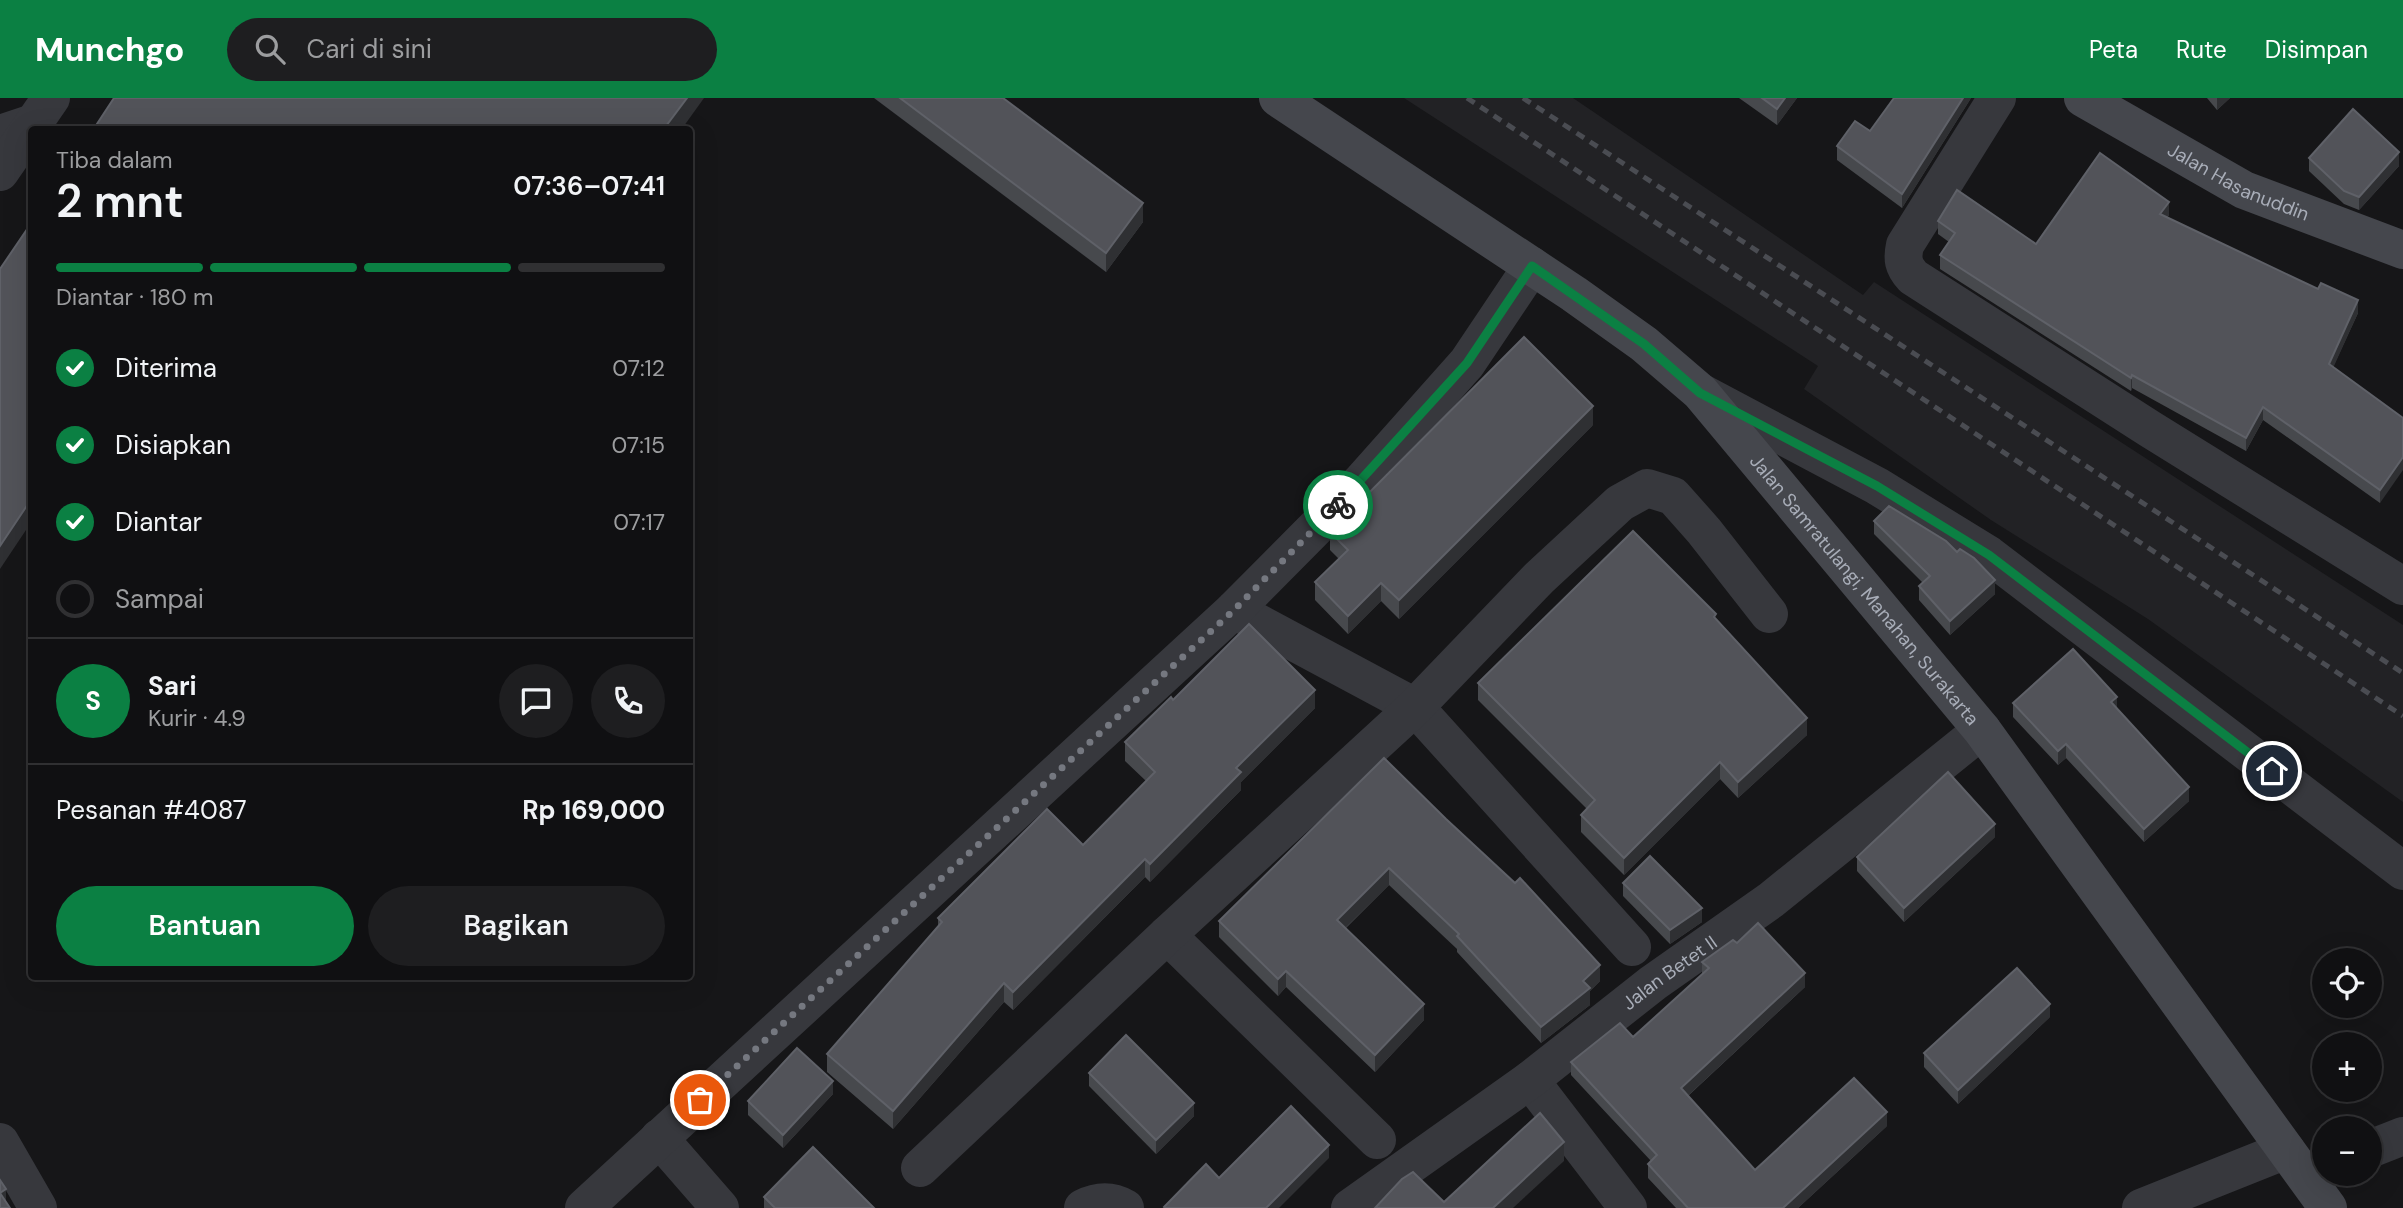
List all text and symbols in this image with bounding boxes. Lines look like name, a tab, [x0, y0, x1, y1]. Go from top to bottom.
search box	[227, 18, 717, 81]
text: Munchgo	[35, 28, 185, 71]
icon: search	[251, 30, 289, 68]
text: Cari di sini	[307, 32, 432, 66]
text: Peta	[2089, 34, 2138, 65]
text: Rute	[2176, 34, 2227, 65]
text: Disimpan	[2265, 34, 2368, 65]
street label: Jalan Hasanuddin	[2163, 137, 2313, 227]
text: Tiba dalam	[56, 145, 173, 175]
text: 07:36–07:41	[513, 169, 665, 203]
text: 2 mnt	[56, 171, 184, 231]
text: Diantar · 180 m	[56, 282, 213, 312]
icon: check	[56, 349, 94, 387]
text: Diterima	[115, 351, 217, 385]
text: 07:12	[612, 353, 665, 383]
icon: check	[56, 426, 94, 464]
text: Disiapkan	[115, 428, 231, 462]
text: 07:15	[611, 430, 665, 460]
street label: Jalan Samratulangi, Manahan, Surakarta	[1744, 449, 1985, 731]
courier	[1303, 470, 1373, 540]
icon: bike	[1319, 486, 1357, 524]
icon: check	[56, 503, 94, 541]
text: Diantar	[115, 505, 202, 539]
text: 07:17	[613, 507, 665, 537]
text: Sampai	[115, 582, 204, 616]
button: chat	[499, 664, 573, 738]
button: phone	[591, 664, 665, 738]
text: Sari	[148, 669, 197, 703]
text: S	[85, 684, 101, 718]
text: Kurir · 4.9	[148, 703, 246, 733]
pin	[2242, 741, 2302, 801]
icon: home	[2253, 752, 2291, 790]
text: Pesanan #4087	[56, 793, 247, 827]
text: Rp 169,000	[522, 793, 665, 827]
button: Bantuan	[56, 886, 354, 966]
button: Bagikan	[368, 886, 665, 966]
street label: Jalan Betet II	[1617, 930, 1722, 1016]
map controls	[2312, 948, 2382, 1186]
button: locate	[2312, 948, 2382, 1018]
button: +	[2312, 1032, 2382, 1102]
pin	[670, 1070, 730, 1130]
icon: bag	[681, 1081, 719, 1119]
button: −	[2312, 1116, 2382, 1186]

